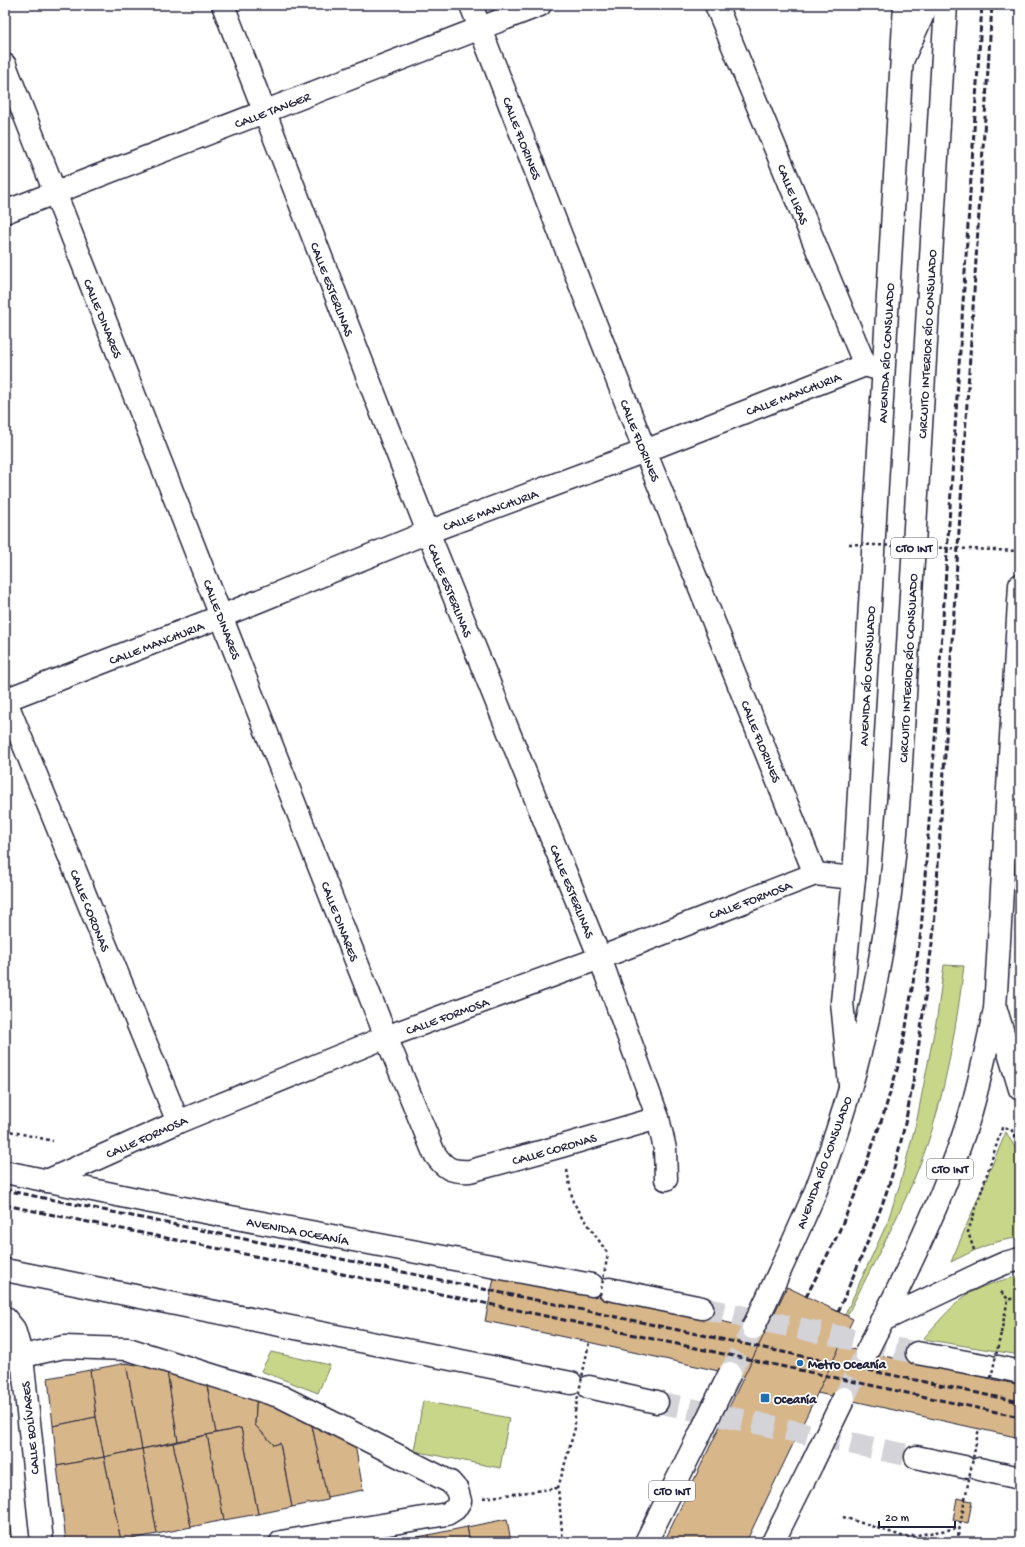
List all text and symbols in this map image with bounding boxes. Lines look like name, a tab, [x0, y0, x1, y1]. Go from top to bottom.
street label: CALLE TANGER	[233, 90, 314, 133]
street label: CALLE FLORINES	[498, 95, 544, 183]
street label: CALLE LIRAS	[773, 163, 811, 228]
street label: CALLE ESTERLINAS	[306, 241, 356, 340]
street label: CIRCUITO INTERIOR RÍO CONSULADO	[915, 249, 941, 439]
street label: CALLE DINARES	[79, 277, 125, 362]
street label: AVENIDA RÍO CONSULADO	[875, 282, 899, 424]
street label: CALLE MANCHURIA	[744, 370, 845, 420]
street label: CALLE FLORINES	[615, 398, 662, 485]
street label: CALLE MANCHURIA	[441, 487, 542, 536]
road number: CTO INT	[891, 538, 937, 558]
street label: CALLE ESTERLINAS	[423, 542, 475, 641]
street label: CIRCUITO INTERIOR RÍO CONSULADO	[896, 573, 922, 763]
street label: CALLE DINARES	[199, 578, 243, 663]
street label: AVENIDA RÍO CONSULADO	[856, 605, 880, 747]
street label: CALLE MANCHURIA	[107, 619, 208, 669]
street label: CALLE FLORINES	[736, 699, 783, 786]
street label: CALLE ESTERLINAS	[545, 843, 597, 942]
street label: CALLE CORONAS	[65, 868, 112, 955]
street label: CALLE FORMOSA	[707, 878, 796, 924]
street label: CALLE DINARES	[317, 880, 361, 965]
street label: CALLE FORMOSA	[404, 995, 493, 1039]
street label: AVENIDA RÍO CONSULADO	[793, 1094, 856, 1231]
street label: CALLE FORMOSA	[104, 1113, 191, 1163]
street label: CALLE CORONAS	[511, 1131, 600, 1170]
road number: CTO INT	[927, 1159, 973, 1179]
street label: AVENIDA OCEANÍA	[245, 1214, 351, 1250]
marker: Metro Oceanía	[795, 1358, 805, 1368]
place label: Metro Oceanía	[808, 1358, 887, 1373]
street label: CALLE BOLÍVARES	[18, 1379, 44, 1475]
marker: Oceanía	[759, 1392, 771, 1404]
place label: Oceanía	[774, 1393, 817, 1408]
road number: CTO INT	[649, 1481, 695, 1501]
scale bar	[879, 1503, 955, 1529]
text: 20 m	[885, 1512, 910, 1526]

